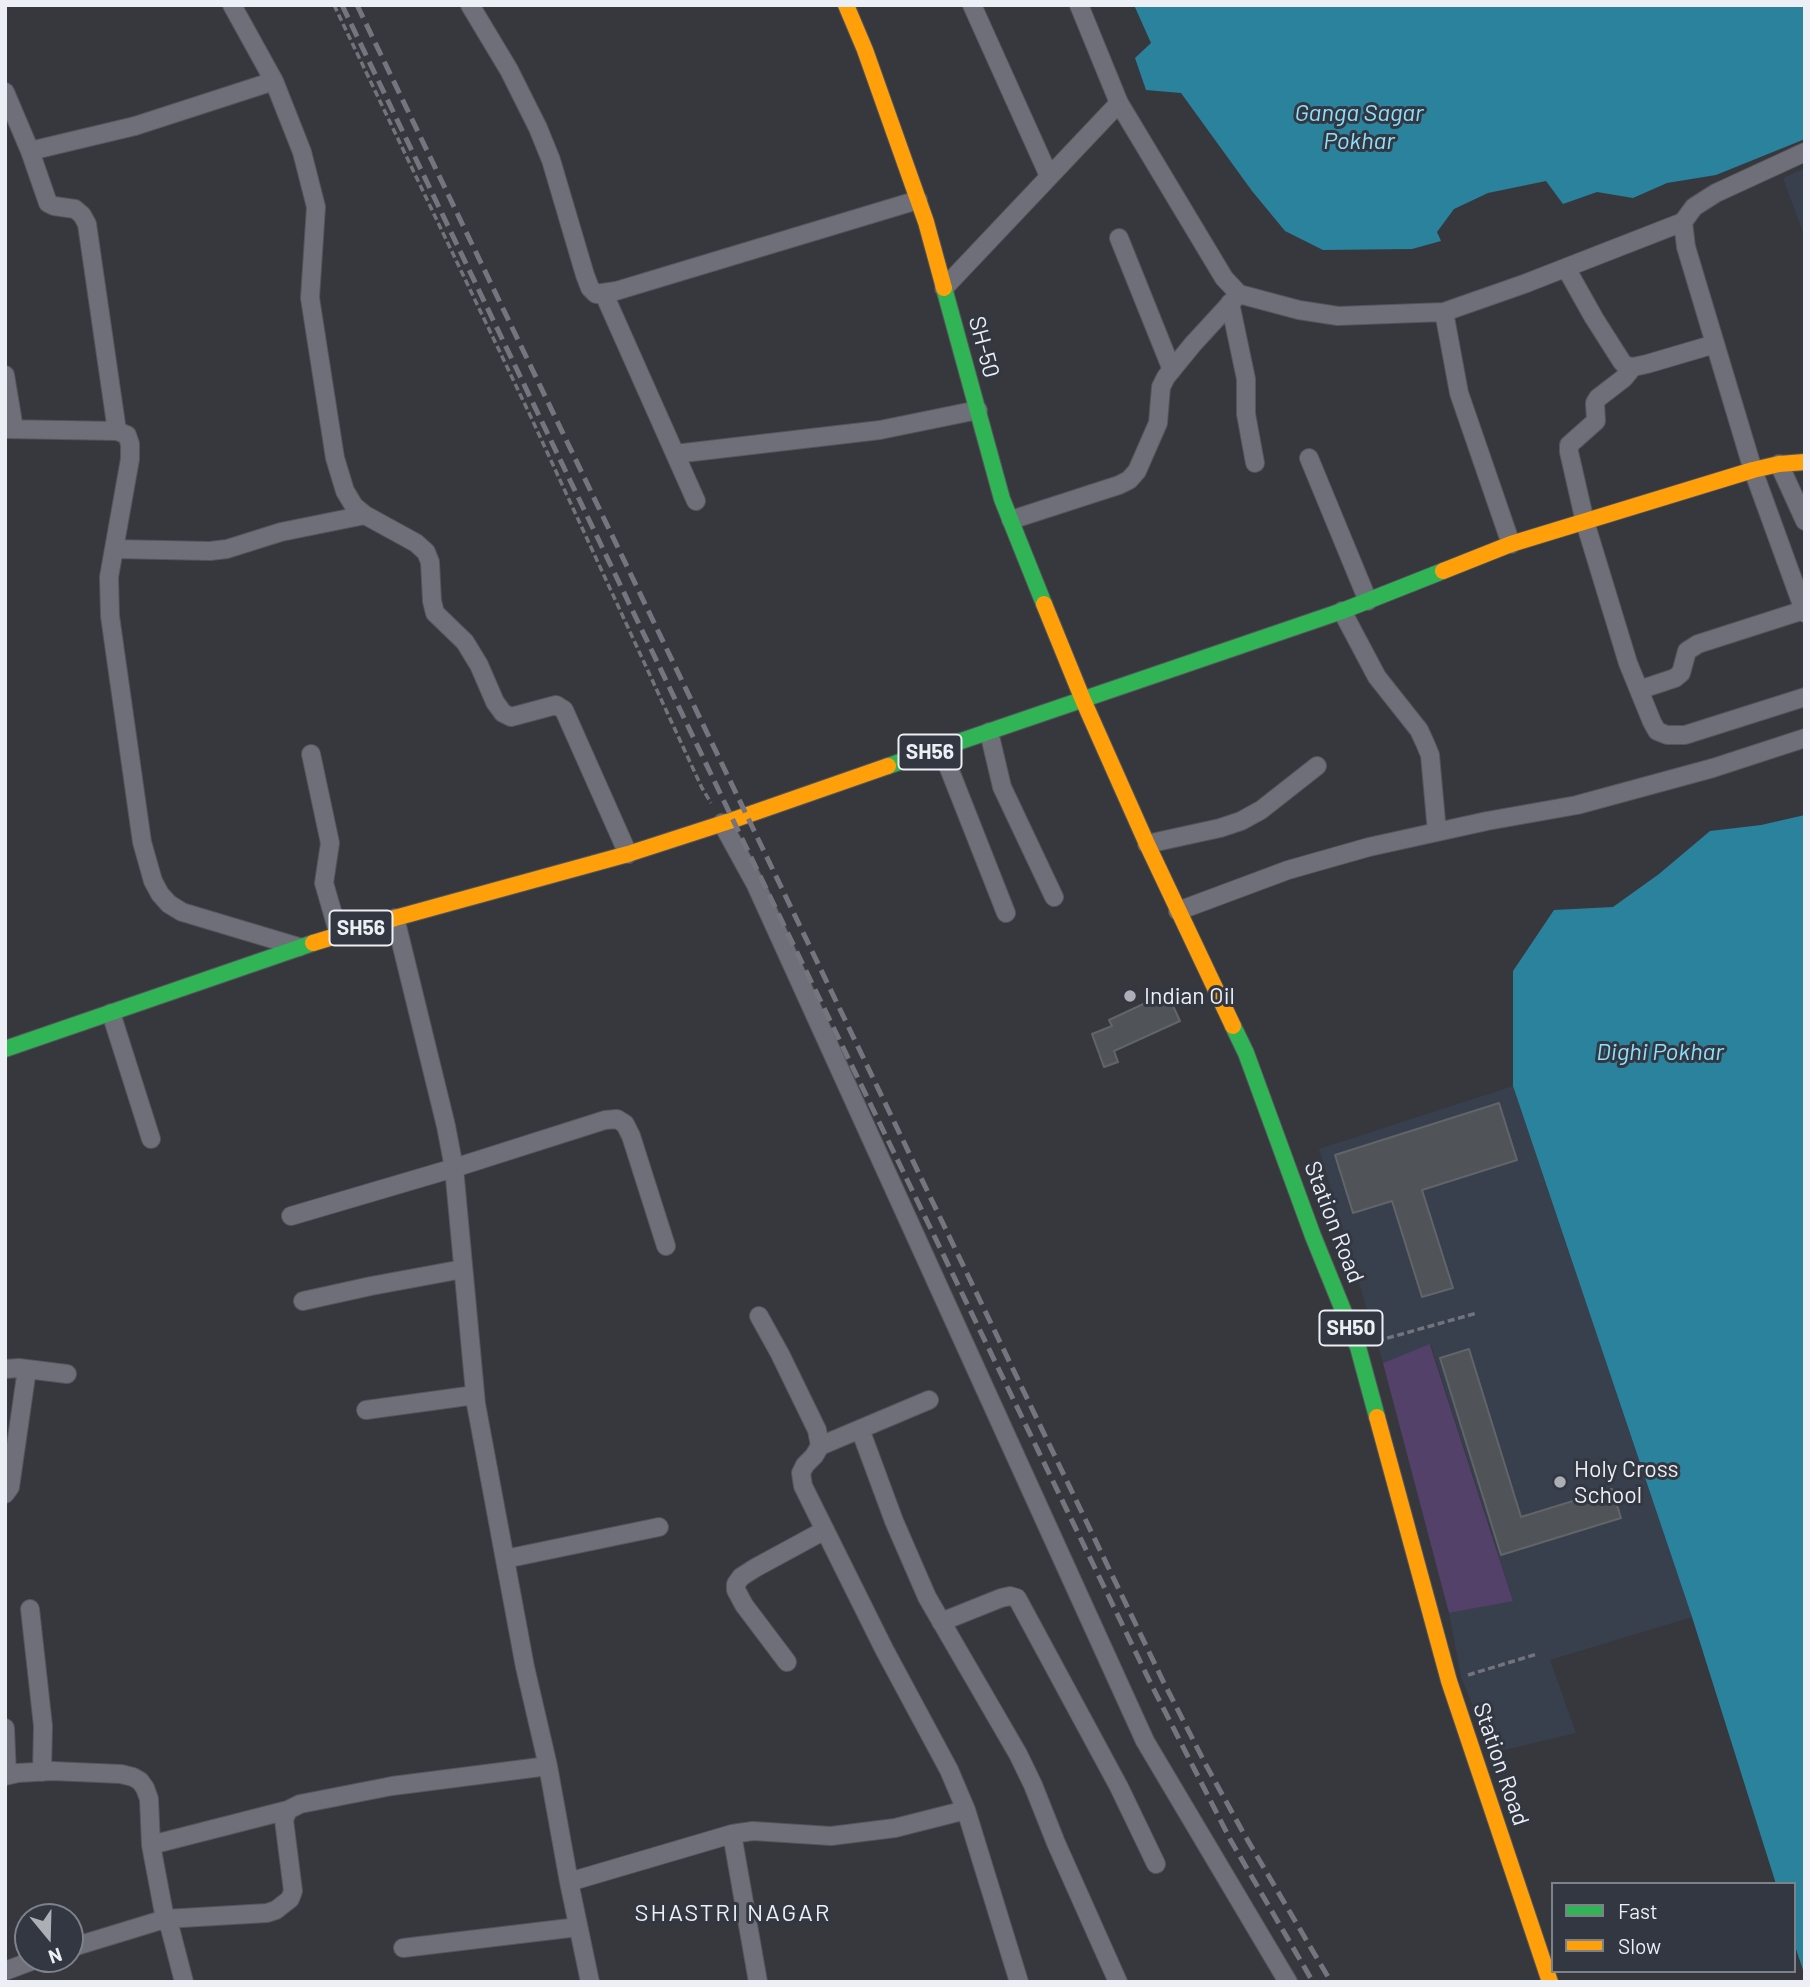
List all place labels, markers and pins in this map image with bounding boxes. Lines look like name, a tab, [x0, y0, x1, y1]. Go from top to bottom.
place label: Indian Oil	[1144, 982, 1235, 1010]
marker: Indian Oil	[1122, 988, 1138, 1004]
place label: Holy Cross School	[1574, 1455, 1679, 1509]
marker: Holy Cross School	[1552, 1474, 1568, 1490]

